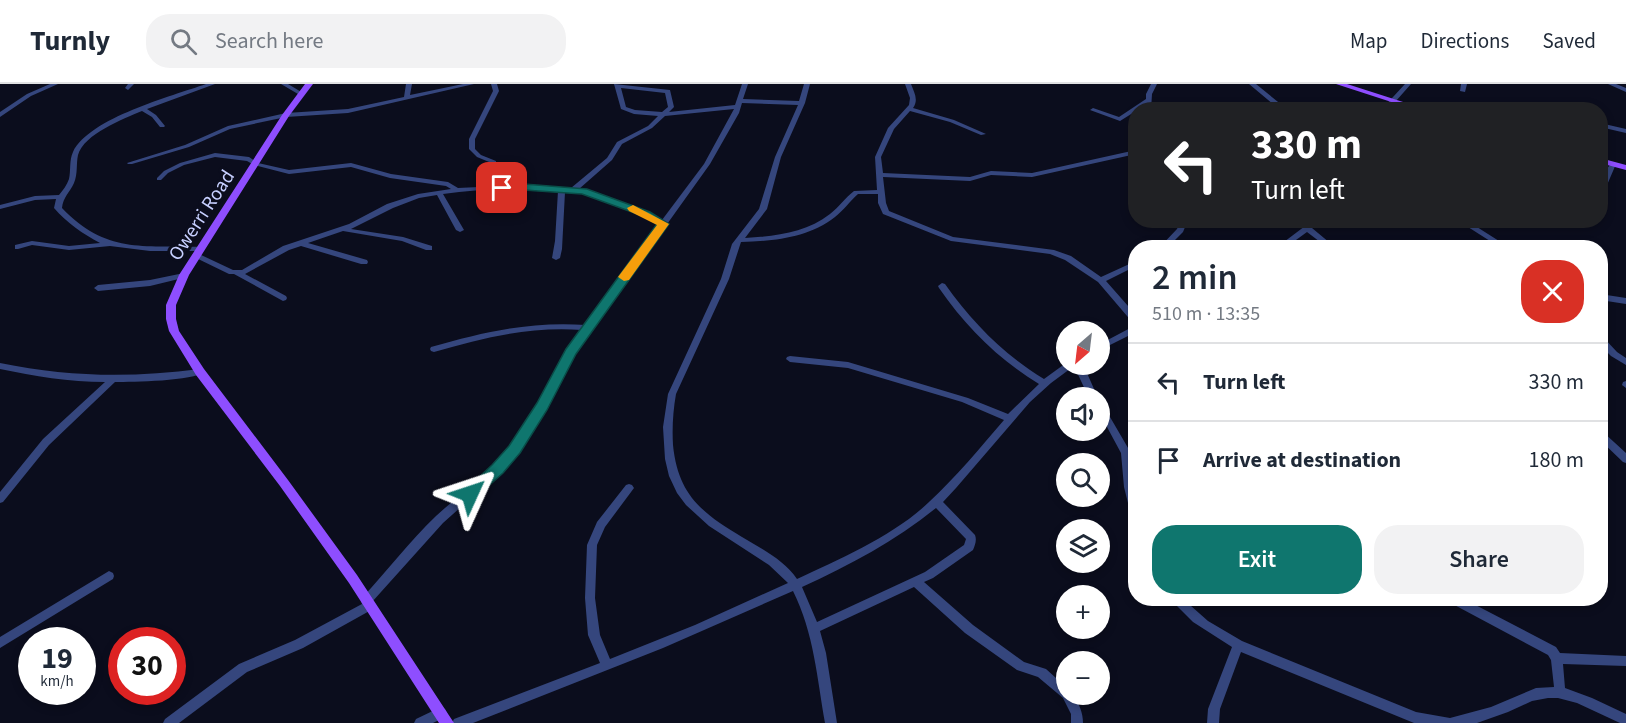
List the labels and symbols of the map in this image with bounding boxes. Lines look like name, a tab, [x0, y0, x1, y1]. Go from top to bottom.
pin	[476, 162, 527, 213]
street label: Owerri Road	[162, 165, 242, 266]
north arrow	[1056, 321, 1110, 375]
position arrow	[438, 462, 502, 526]
speed limit sign: 30	[108, 627, 186, 705]

